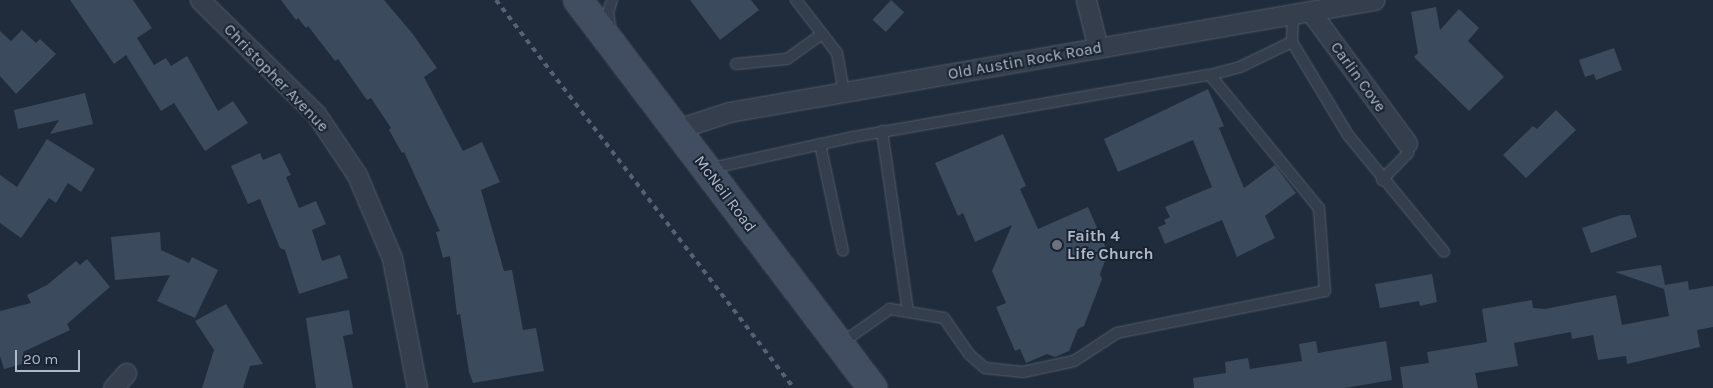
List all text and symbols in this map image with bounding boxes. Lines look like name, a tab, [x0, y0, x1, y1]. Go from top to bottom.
street label: Christopher Avenue	[220, 20, 332, 136]
street label: Old Austin Rock Road	[946, 38, 1104, 84]
street label: Carlin Cove	[1326, 38, 1390, 116]
street label: McNeil Road	[690, 152, 760, 236]
place label: Faith 4 Life Church	[1067, 226, 1153, 264]
marker: Faith 4 Life Church	[1051, 239, 1063, 251]
scale bar	[18, 340, 82, 372]
text: 20 m	[23, 350, 58, 368]

